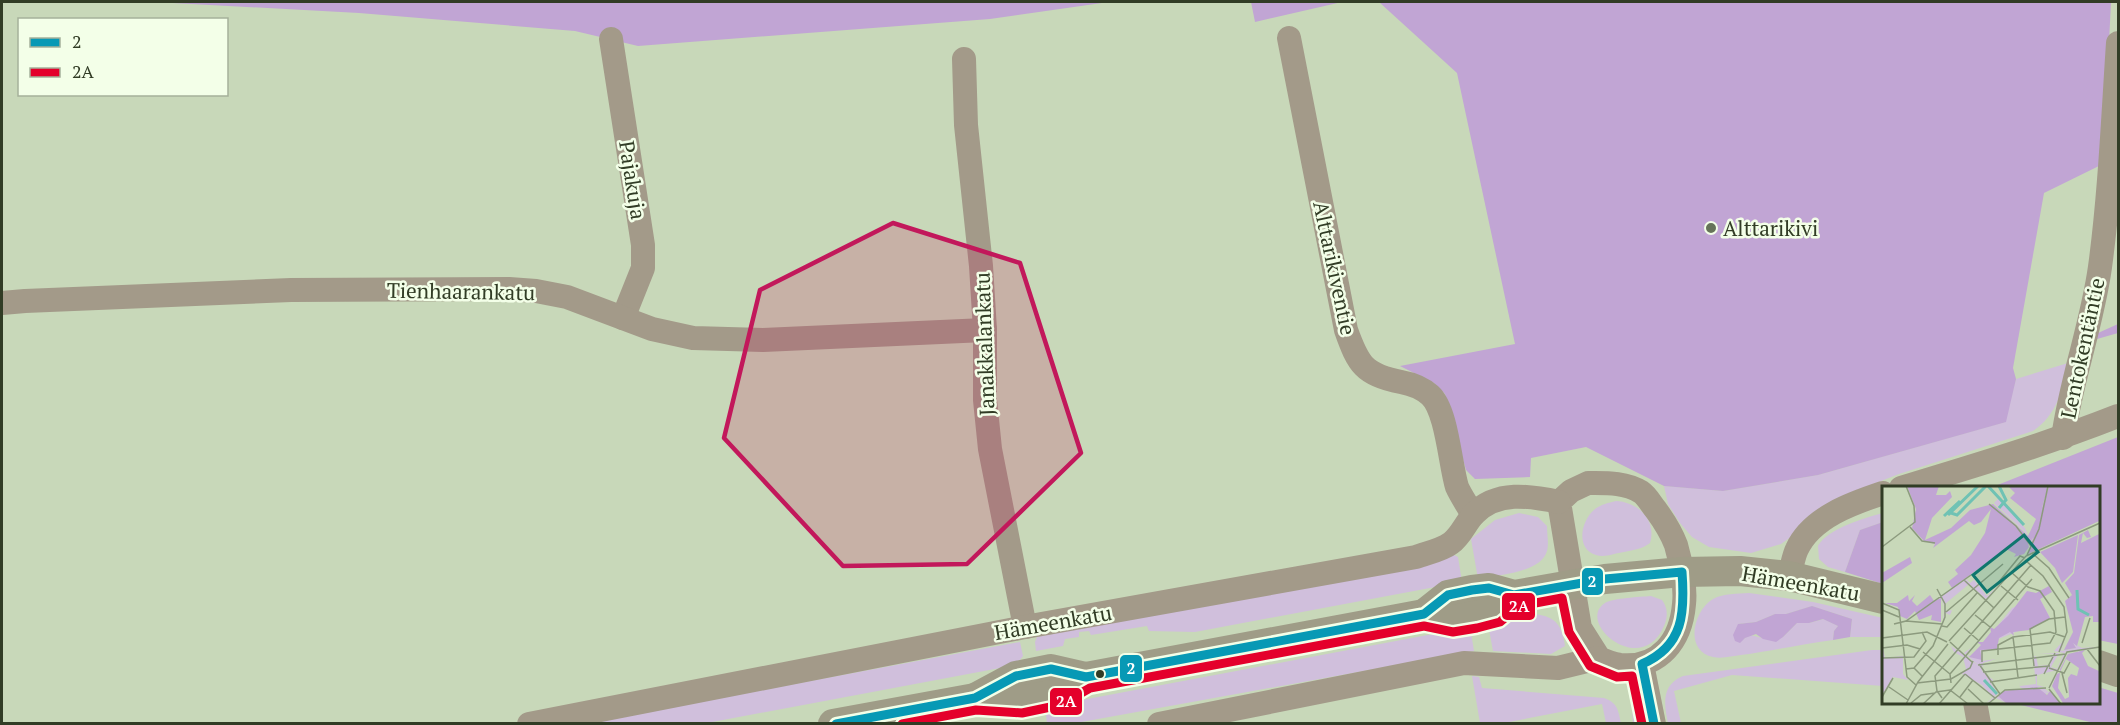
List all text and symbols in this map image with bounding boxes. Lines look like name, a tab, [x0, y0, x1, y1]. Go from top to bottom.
legend	[18, 18, 228, 96]
text: 2	[72, 29, 82, 53]
text: 2A	[72, 59, 95, 83]
street label: Pajakuja	[613, 139, 653, 222]
street label: Alttarikiventie	[1307, 198, 1363, 338]
place label: Alttarikivi	[1723, 214, 1818, 242]
marker: Alttarikivi	[1704, 221, 1718, 235]
street label: Janakkalankatu	[967, 272, 1001, 416]
street label: Lentokentäntie	[2053, 275, 2111, 421]
street label: Tienhaarankatu	[387, 276, 535, 306]
inset map	[1882, 486, 2099, 704]
street label: Hämeenkatu	[1740, 559, 1862, 607]
line badge: 2	[1581, 567, 1604, 596]
text: 2	[1587, 570, 1597, 592]
line badge: 2A	[1501, 592, 1536, 621]
text: 2A	[1509, 595, 1530, 617]
street label: Hämeenkatu	[992, 598, 1114, 646]
line badge: 2	[1119, 654, 1143, 683]
text: 2	[1126, 657, 1136, 679]
unlabelled marker	[1094, 668, 1106, 680]
line badge: 2A	[1049, 687, 1083, 716]
text: 2A	[1056, 690, 1077, 712]

